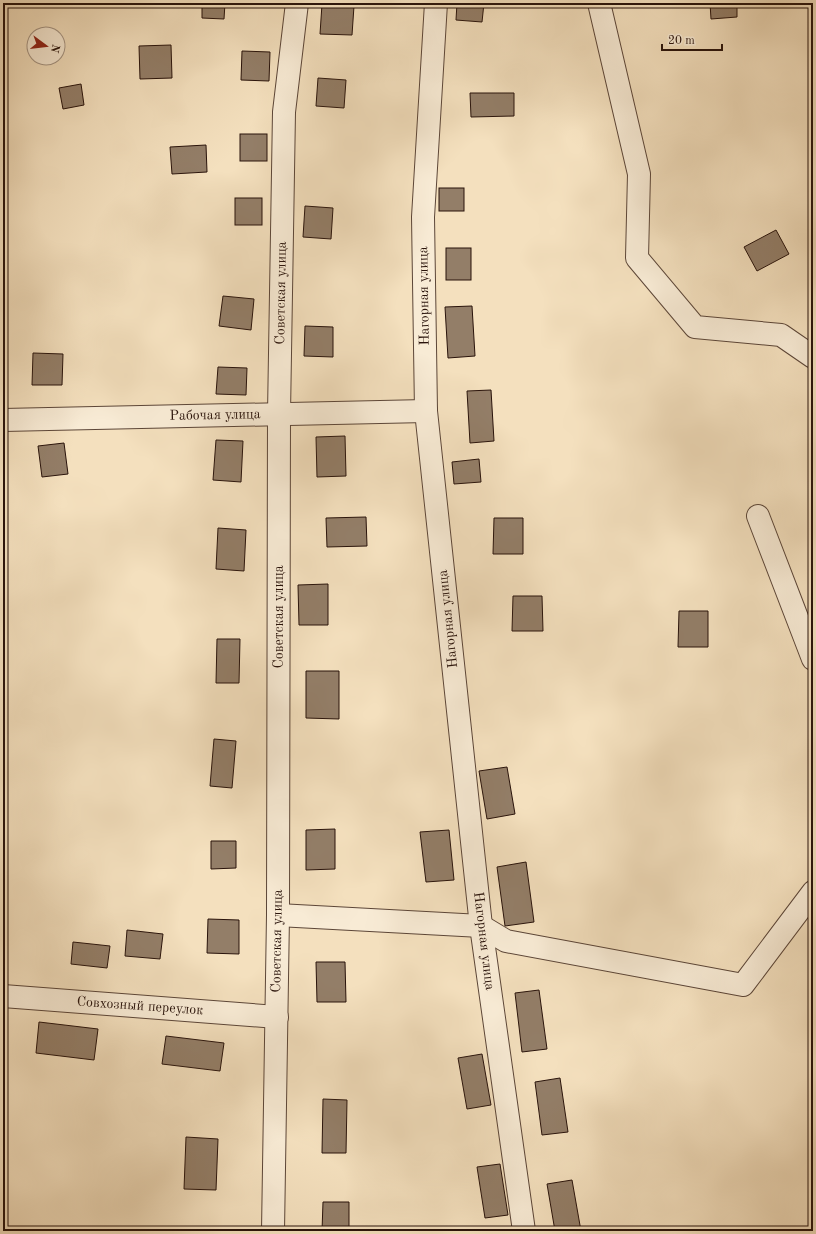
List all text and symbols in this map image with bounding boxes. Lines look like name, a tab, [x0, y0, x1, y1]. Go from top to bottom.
north arrow	[26, 26, 66, 66]
scale bar	[662, 26, 722, 52]
text: 20 m	[668, 35, 695, 47]
text: N	[48, 43, 61, 54]
street label: Советская улица	[273, 241, 289, 345]
street label: Нагорная улица	[416, 246, 432, 346]
street label: Рабочая улица	[169, 407, 261, 423]
street label: Советская улица	[272, 565, 286, 669]
street label: Нагорная улица	[436, 569, 460, 669]
street label: Советская улица	[269, 889, 285, 993]
street label: Нагорная улица	[471, 891, 497, 991]
street label: Совхозный переулок	[76, 995, 204, 1017]

